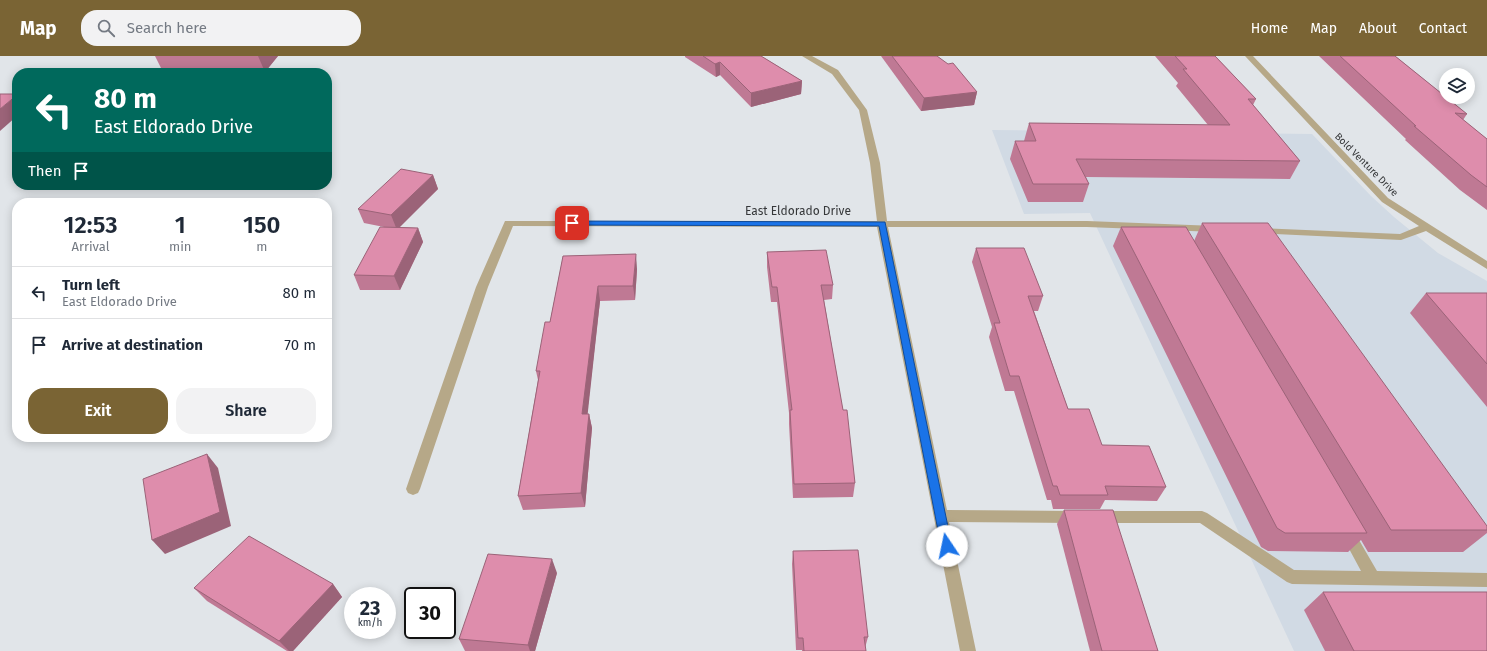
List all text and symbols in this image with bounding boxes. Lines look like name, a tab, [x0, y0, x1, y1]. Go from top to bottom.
search box	[81, 10, 361, 46]
text: Map	[20, 17, 57, 40]
icon: search	[95, 17, 117, 39]
text: Search here	[127, 19, 207, 37]
text: Home	[1251, 20, 1288, 37]
text: Map	[1310, 20, 1337, 37]
text: About	[1359, 20, 1397, 37]
text: Contact	[1419, 20, 1467, 37]
map controls	[1439, 68, 1475, 104]
button: layers	[1439, 68, 1475, 104]
text: 80 m	[94, 82, 157, 115]
icon: left	[28, 84, 80, 136]
text: East Eldorado Drive	[94, 116, 253, 138]
street label: Bold Venture Drive	[1332, 131, 1400, 199]
icon: arrive	[70, 160, 92, 182]
text: Then	[28, 162, 62, 180]
street label: East Eldorado Drive	[745, 204, 851, 218]
pin	[555, 206, 589, 240]
text: 12:53	[64, 211, 118, 239]
text: 1	[175, 211, 186, 239]
text: 150	[243, 211, 280, 239]
icon: arrive	[561, 212, 583, 234]
text: Arrival	[71, 239, 110, 254]
text: min	[169, 239, 191, 254]
text: m	[256, 239, 267, 254]
text: Turn left	[62, 276, 120, 294]
icon: left	[28, 282, 50, 304]
text: 80 m	[283, 284, 316, 302]
text: East Eldorado Drive	[62, 294, 177, 309]
icon: arrive	[28, 334, 50, 356]
text: Arrive at destination	[62, 336, 203, 354]
text: 70 m	[284, 336, 316, 354]
button: Exit	[28, 388, 168, 434]
button: Share	[176, 388, 316, 434]
position arrow	[926, 525, 968, 567]
speed limit sign: 30	[404, 587, 456, 639]
text: 23	[360, 596, 380, 620]
text: km/h	[358, 617, 382, 629]

